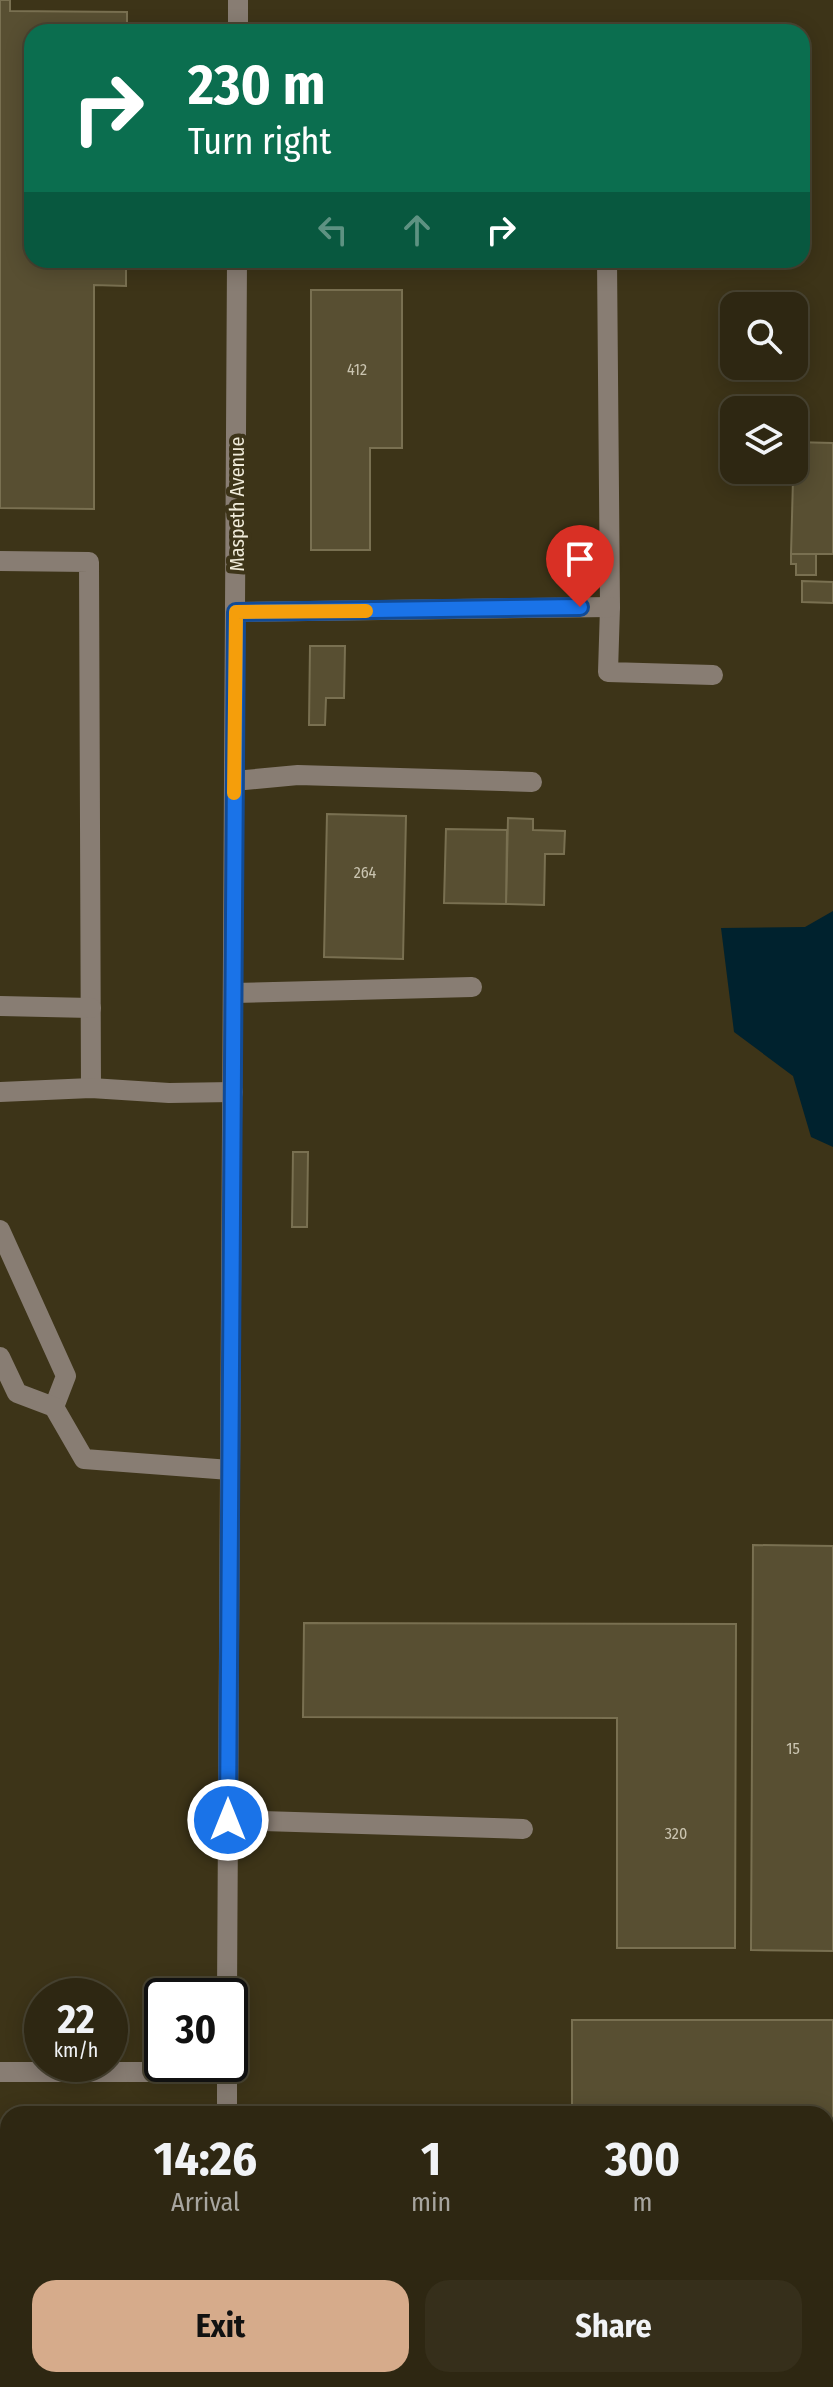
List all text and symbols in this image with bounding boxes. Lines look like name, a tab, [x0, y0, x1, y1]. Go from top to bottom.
text: 230 m	[188, 52, 325, 119]
icon: right	[56, 56, 160, 160]
text: Turn right	[188, 120, 331, 164]
icon: left	[311, 208, 355, 252]
icon: ahead	[395, 208, 439, 252]
icon: right	[479, 208, 523, 252]
map controls	[720, 292, 808, 484]
button: search	[720, 292, 808, 380]
house number: 412	[347, 360, 367, 379]
button: layers	[720, 396, 808, 484]
street label: Maspeth Avenue	[225, 437, 249, 571]
pin	[546, 525, 614, 607]
icon: arrive	[558, 537, 602, 581]
house number: 264	[354, 863, 377, 882]
house number: 15	[786, 1739, 800, 1758]
position arrow	[186, 1778, 270, 1862]
house number: 320	[665, 1824, 687, 1843]
speed limit sign: 30	[144, 1978, 248, 2082]
text: 22	[57, 1996, 95, 2044]
text: km/h	[54, 2038, 98, 2062]
text: 14:26	[154, 2130, 257, 2188]
text: 1	[421, 2130, 441, 2188]
text: 300	[605, 2130, 680, 2188]
text: Arrival	[171, 2187, 240, 2218]
text: min	[411, 2187, 451, 2218]
text: m	[633, 2187, 653, 2218]
button: Exit	[32, 2280, 409, 2372]
button: Share	[425, 2280, 802, 2372]

